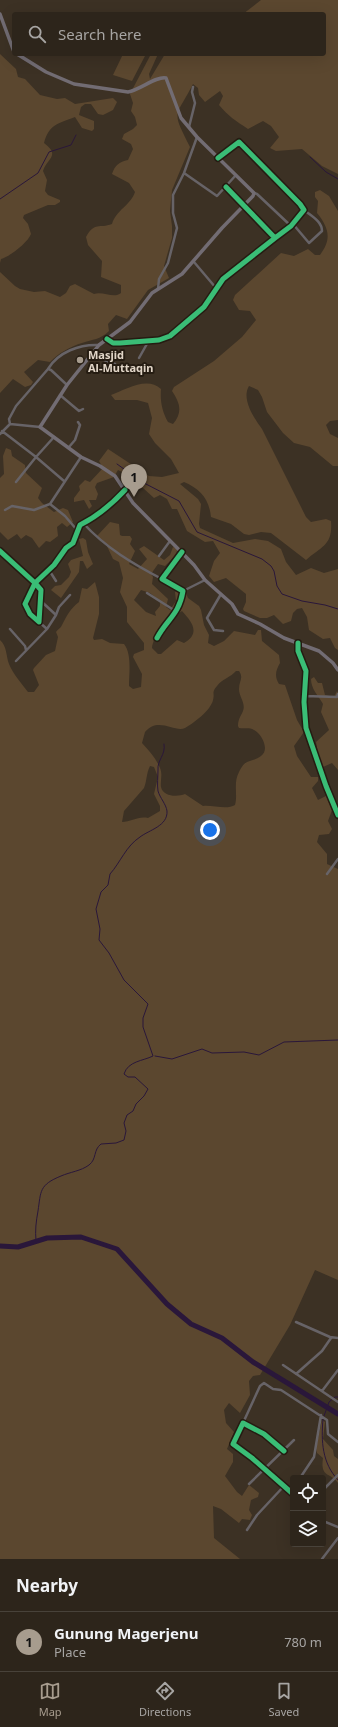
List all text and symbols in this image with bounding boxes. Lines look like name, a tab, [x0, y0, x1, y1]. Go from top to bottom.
search box	[12, 12, 326, 56]
icon: search	[26, 23, 48, 45]
text: Search here	[58, 24, 141, 44]
place label: Masjid Al-Muttaqin	[88, 347, 153, 375]
marker: Masjid Al-Muttaqin	[75, 355, 85, 365]
pin: 1	[121, 464, 147, 497]
your location	[200, 820, 220, 840]
map controls	[290, 1475, 326, 1547]
button: locate	[290, 1475, 326, 1511]
button: layers	[290, 1511, 326, 1547]
text: Nearby	[16, 1574, 78, 1597]
text: Gunung Magerjenu	[54, 1623, 198, 1643]
text: 1	[25, 1633, 33, 1651]
text: 780 m	[284, 1633, 322, 1651]
text: Place	[54, 1643, 86, 1661]
tab: Map	[39, 1680, 62, 1719]
tab: Directions	[139, 1680, 191, 1719]
tab: Saved	[269, 1680, 299, 1719]

